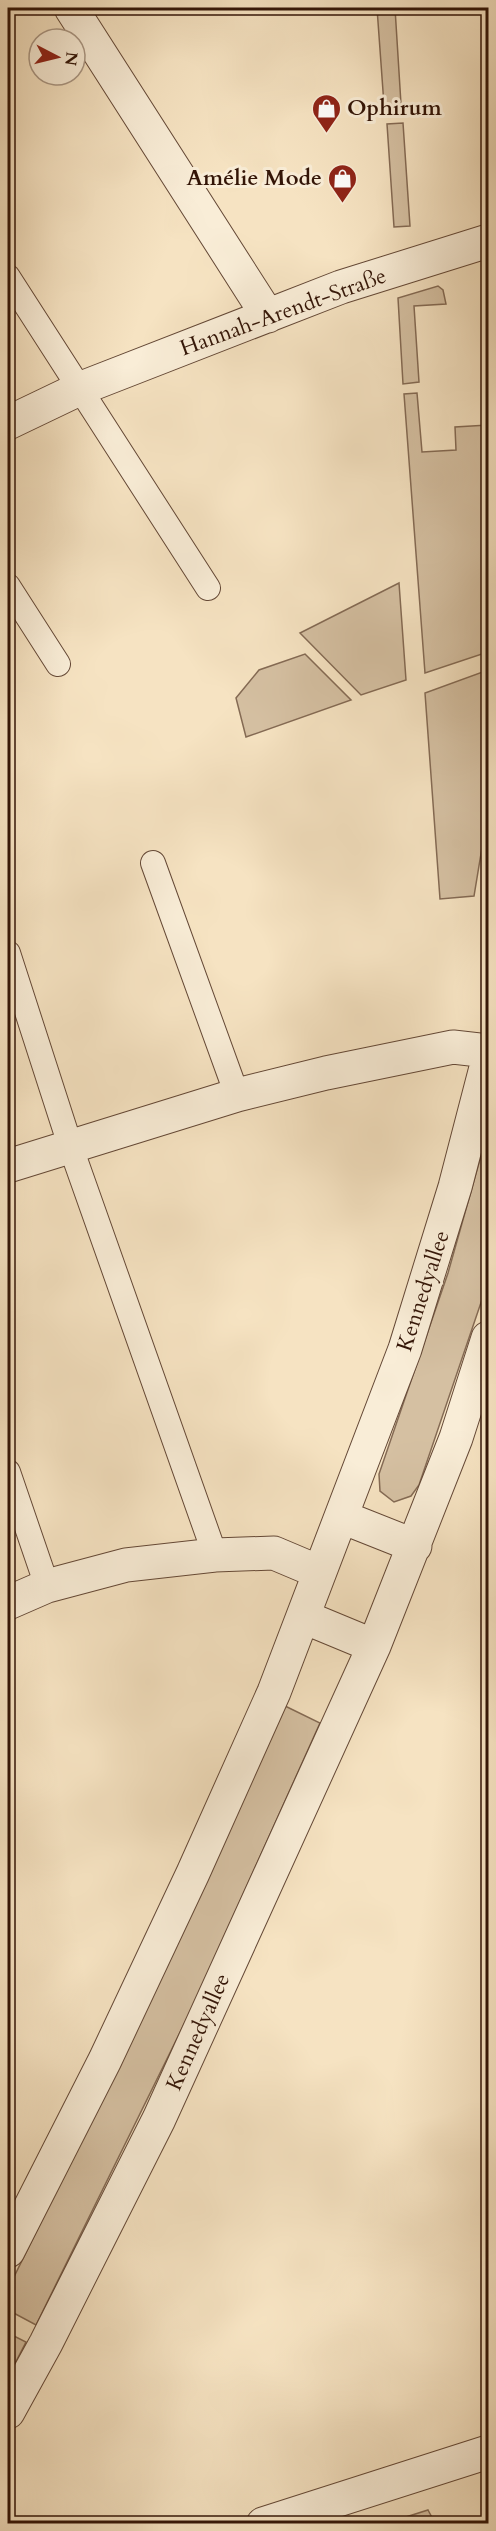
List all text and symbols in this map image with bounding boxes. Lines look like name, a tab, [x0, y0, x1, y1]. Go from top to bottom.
north arrow	[27, 27, 87, 87]
text: N	[59, 50, 83, 67]
shop icon: Ophirum	[310, 92, 342, 134]
place label: Ophirum	[347, 93, 443, 123]
shop icon: Amélie Mode	[327, 162, 359, 204]
place label: Amélie Mode	[186, 163, 322, 193]
street label: Hannah-Arendt-Straße	[176, 261, 390, 363]
street label: Kennedyallee	[389, 1227, 457, 1355]
street label: Kennedyallee	[159, 1969, 237, 2095]

